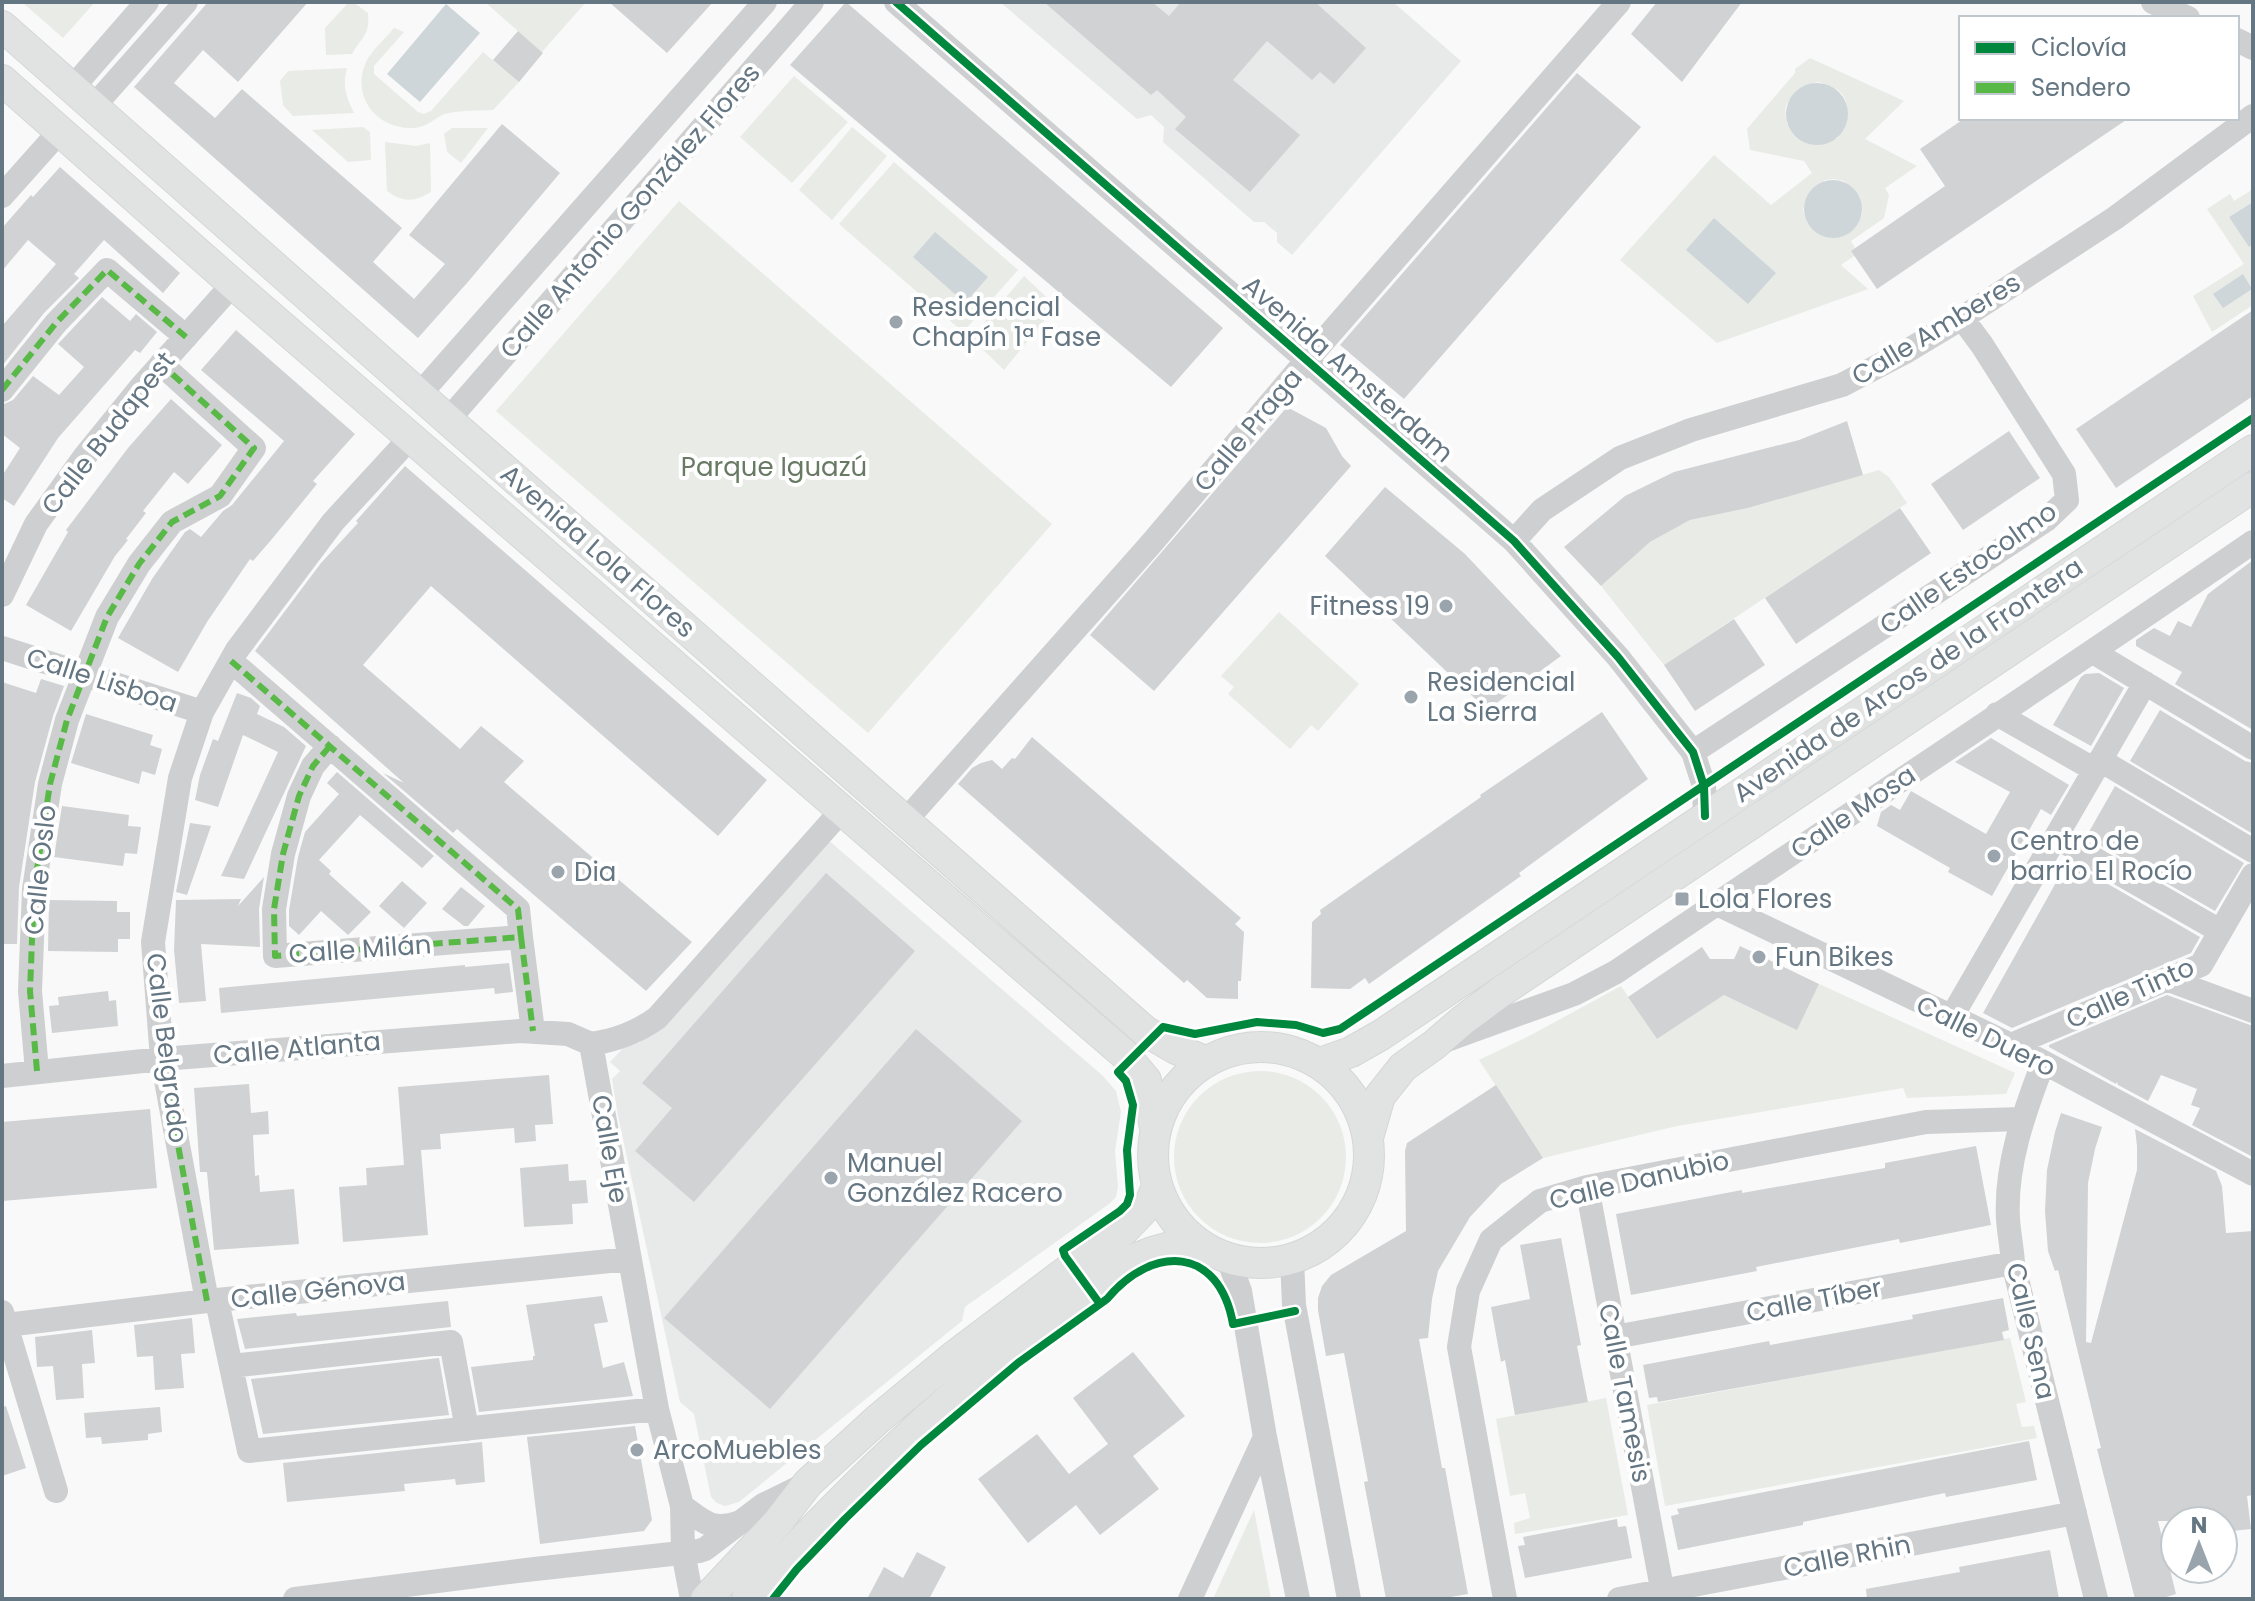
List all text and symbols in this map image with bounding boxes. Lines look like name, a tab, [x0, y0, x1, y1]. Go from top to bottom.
legend	[1959, 16, 2239, 120]
text: Ciclovía	[2031, 31, 2127, 64]
street label: Calle Antonio González Flores	[492, 56, 768, 366]
text: Sendero	[2031, 71, 2131, 104]
street label: Calle Amberes	[1845, 264, 2027, 394]
street label: Avenida Amsterdam	[1235, 267, 1461, 471]
place label: Residencial Chapín 1ª Fase	[912, 289, 1101, 355]
marker: Residencial Chapín 1ª Fase	[887, 313, 905, 331]
street label: Calle Budapest	[33, 344, 183, 522]
street label: Calle Praga	[1186, 361, 1310, 499]
park label: Parque Iguazú	[681, 449, 867, 485]
street label: Avenida Lola Flores	[493, 456, 703, 646]
street label: Calle Estocolmo	[1872, 493, 2064, 643]
street label: Avenida de Arcos de la Frontera	[1726, 549, 2090, 811]
place label: Fitness 19	[1309, 588, 1430, 624]
marker: Fitness 19	[1437, 597, 1455, 615]
street label: Calle Lisboa	[22, 639, 182, 721]
place label: Residencial La Sierra	[1427, 664, 1575, 730]
marker: Residencial La Sierra	[1402, 688, 1420, 706]
street label: Calle Mosa	[1783, 757, 1923, 867]
street label: Calle Oslo	[15, 803, 65, 937]
place label: Centro de barrio El Rocío	[2010, 823, 2192, 889]
marker: Centro de barrio El Rocío	[1985, 847, 2003, 865]
place label: Dia	[574, 854, 616, 890]
marker: Dia	[549, 863, 567, 881]
place label: Lola Flores	[1698, 881, 1832, 917]
marker: Lola Flores	[1673, 890, 1691, 908]
street label: Calle Milán	[287, 926, 433, 972]
place label: Fun Bikes	[1775, 939, 1894, 975]
marker: Fun Bikes	[1750, 948, 1768, 966]
street label: Calle Tinto	[2060, 949, 2200, 1037]
street label: Calle Belgrado	[137, 951, 197, 1145]
street label: Calle Duero	[1910, 987, 2062, 1085]
street label: Calle Atlanta	[212, 1023, 382, 1073]
street label: Calle Eje	[583, 1092, 637, 1206]
street label: Calle Danubio	[1546, 1142, 1732, 1218]
place label: Manuel González Racero	[847, 1145, 1063, 1211]
marker: Manuel González Racero	[822, 1169, 840, 1187]
street label: Calle Sena	[1998, 1259, 2064, 1403]
street label: Calle Génova	[229, 1263, 407, 1317]
street label: Calle Tíber	[1743, 1269, 1885, 1331]
street label: Calle Tamesis	[1590, 1300, 1660, 1486]
place label: ArcoMuebles	[653, 1432, 821, 1468]
marker: ArcoMuebles	[628, 1441, 646, 1459]
north arrow	[2159, 1505, 2239, 1585]
text: N	[2191, 1510, 2207, 1541]
street label: Calle Rhin	[1780, 1526, 1914, 1586]

